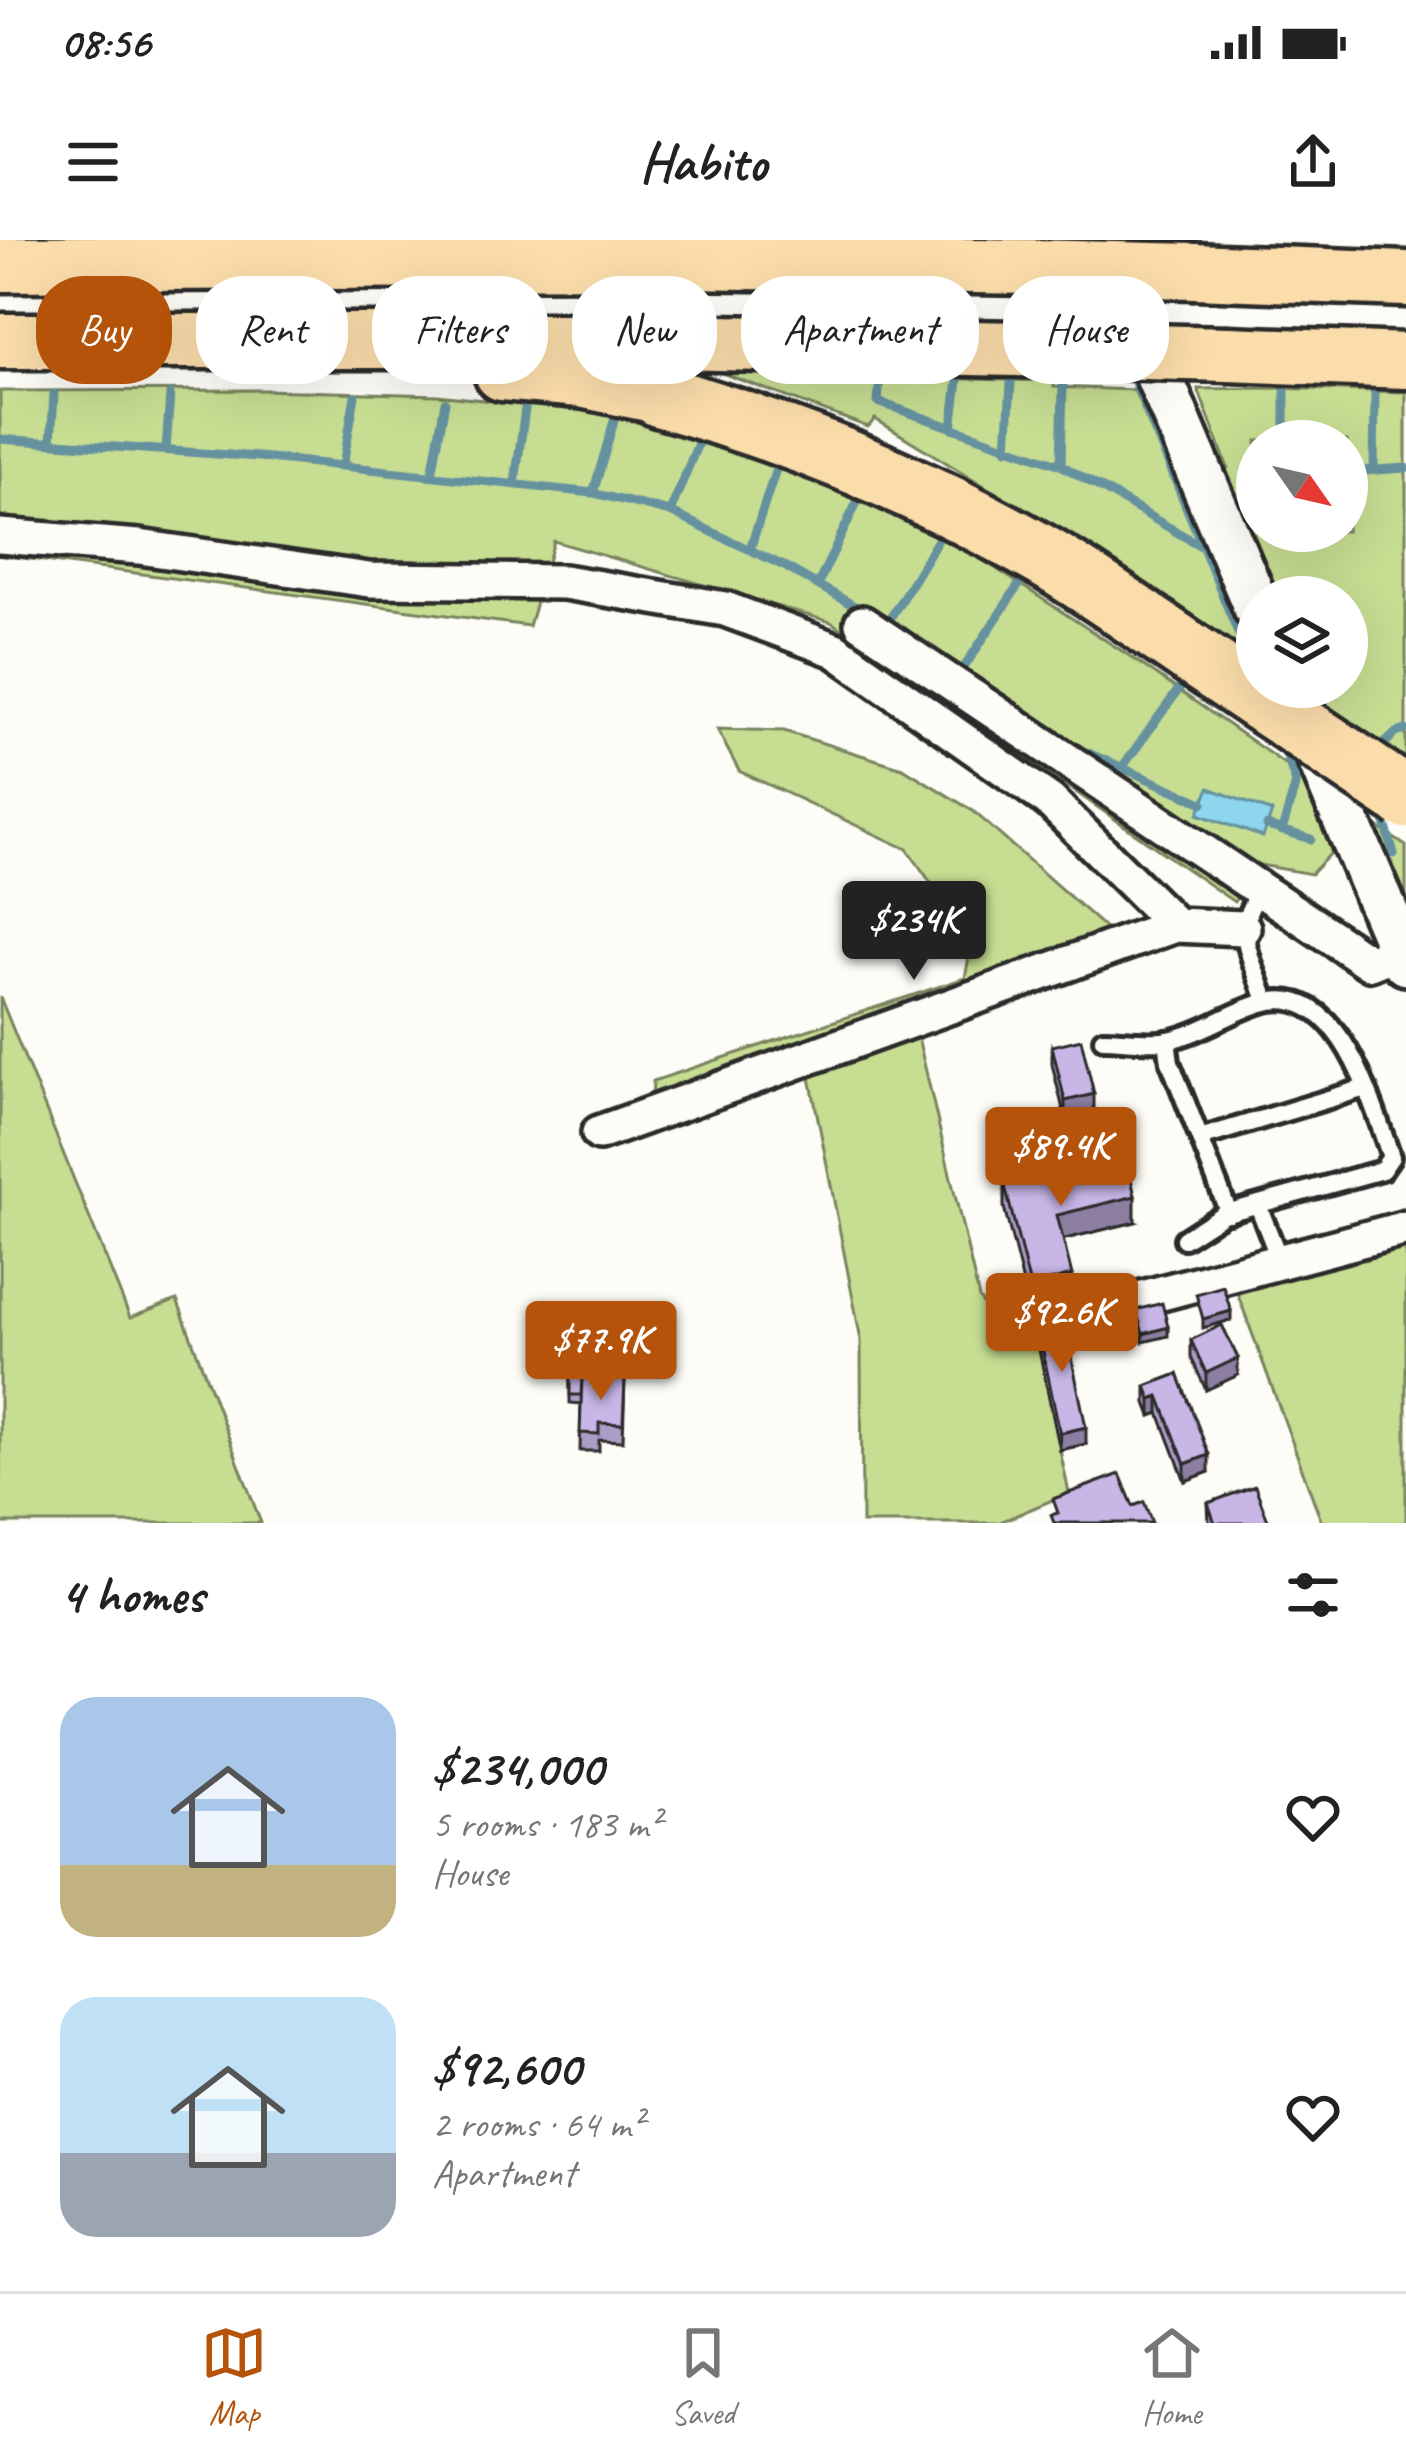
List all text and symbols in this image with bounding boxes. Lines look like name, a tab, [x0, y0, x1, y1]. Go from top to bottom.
text: 08:56	[60, 14, 150, 71]
text: Habito	[639, 128, 767, 196]
icon: menu	[60, 129, 126, 195]
icon: share	[1280, 129, 1346, 195]
chip: Buy	[36, 276, 172, 384]
chip: Rent	[196, 276, 348, 384]
chip: Filters	[372, 276, 548, 384]
chip: New	[572, 276, 717, 384]
chip: Apartment	[741, 276, 979, 384]
chip: House	[1003, 276, 1169, 384]
north arrow	[1236, 420, 1368, 552]
map controls	[1236, 420, 1368, 708]
button: layers	[1236, 576, 1368, 708]
pin: $234K	[830, 881, 998, 983]
text: $234K	[869, 895, 959, 944]
pin: $89.4K	[963, 1107, 1159, 1209]
text: $89.4K	[1012, 1121, 1110, 1170]
pin: $92.6K	[964, 1273, 1160, 1375]
text: $92.6K	[1013, 1287, 1111, 1336]
pin: $77.9K	[503, 1301, 699, 1403]
text: $77.9K	[553, 1315, 649, 1364]
icon: filters	[1280, 1562, 1346, 1628]
text: 4 homes	[60, 1563, 204, 1627]
text: $234,000	[432, 1736, 603, 1800]
icon: home	[156, 1745, 300, 1889]
icon: heart	[1280, 1784, 1346, 1850]
text: 5 rooms · 183 m²	[432, 1800, 660, 1849]
text: House	[432, 1849, 508, 1898]
text: $92,600	[432, 2036, 580, 2100]
icon: home	[156, 2045, 300, 2189]
icon: heart	[1280, 2084, 1346, 2150]
text: 2 rooms · 64 m²	[432, 2100, 643, 2149]
text: Apartment	[432, 2149, 575, 2198]
tab: Map	[201, 2320, 267, 2434]
tab: Saved	[670, 2320, 736, 2434]
tab: Home	[1139, 2320, 1205, 2434]

